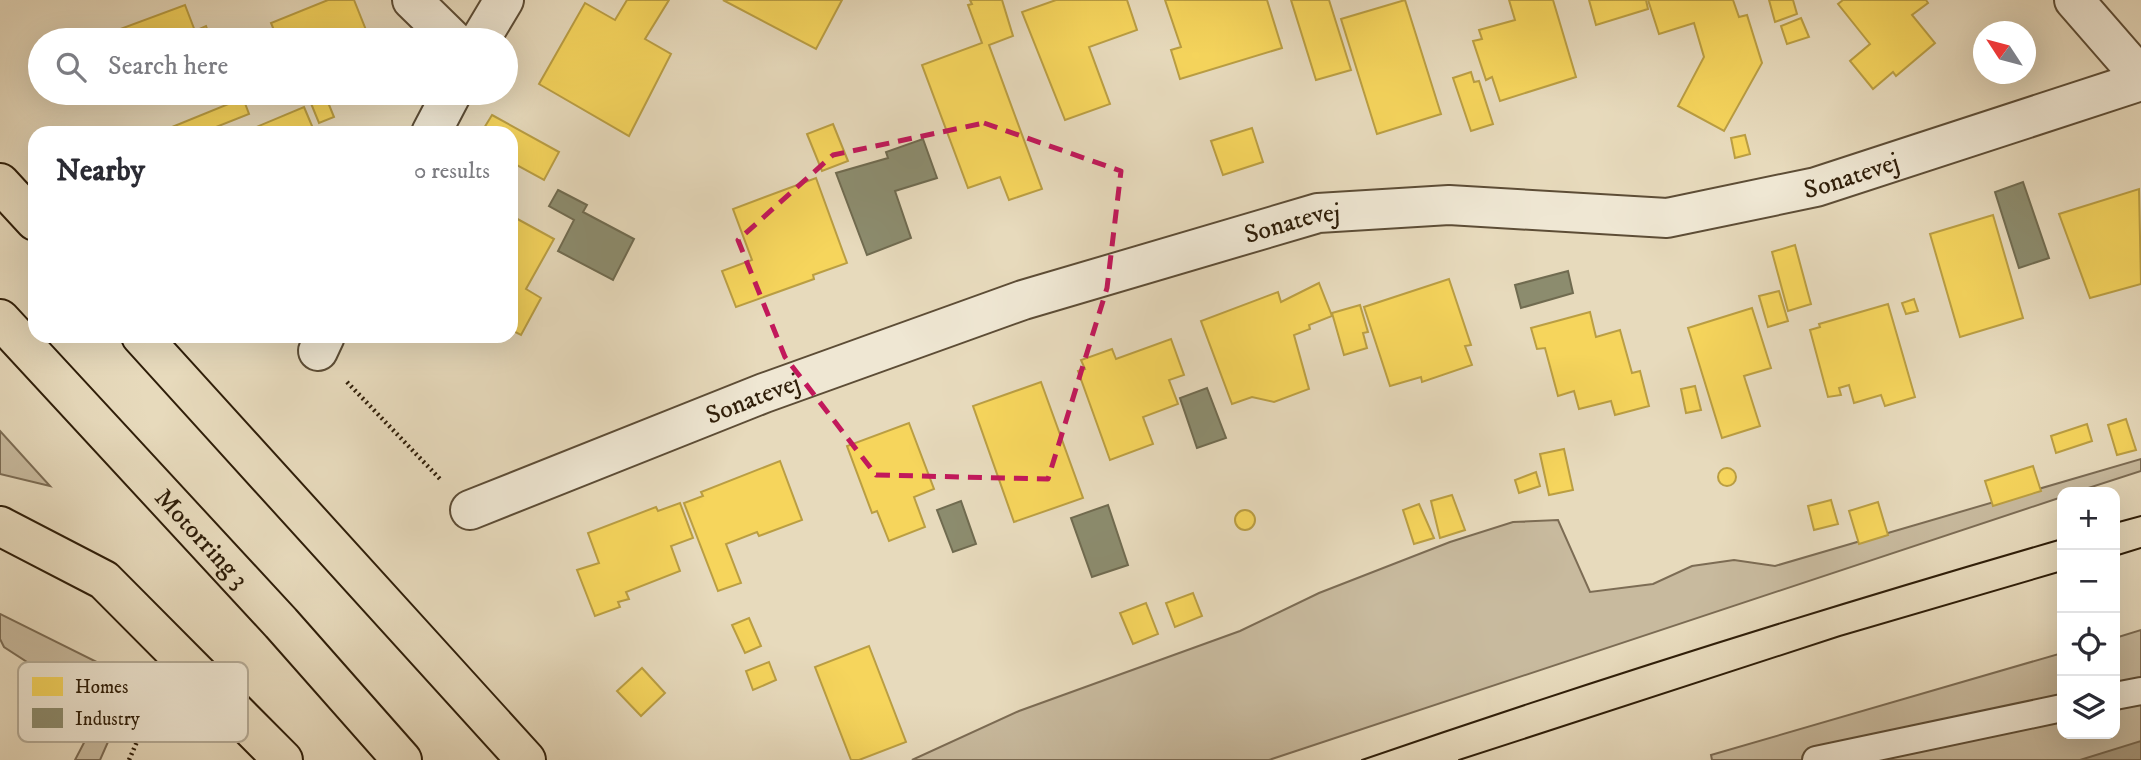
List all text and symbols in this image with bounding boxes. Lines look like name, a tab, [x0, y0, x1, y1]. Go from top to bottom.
north arrow	[1973, 21, 2036, 84]
search box	[28, 28, 518, 105]
icon: search	[52, 48, 90, 86]
text: Search here	[108, 50, 228, 83]
street label: Sonatevej	[1801, 146, 1904, 207]
text: Nearby	[56, 153, 145, 190]
text: 0 results	[414, 157, 490, 186]
street label: Sonatevej	[1240, 197, 1341, 252]
street label: Sonatevej	[701, 366, 805, 433]
street label: Motorring 3	[147, 482, 256, 596]
map controls	[2057, 487, 2120, 739]
button: +	[2057, 487, 2120, 550]
button: −	[2057, 550, 2120, 613]
button: locate	[2057, 613, 2120, 676]
legend	[18, 662, 248, 742]
text: Homes	[75, 676, 128, 699]
button: layers	[2057, 676, 2120, 739]
text: Industry	[75, 708, 141, 731]

